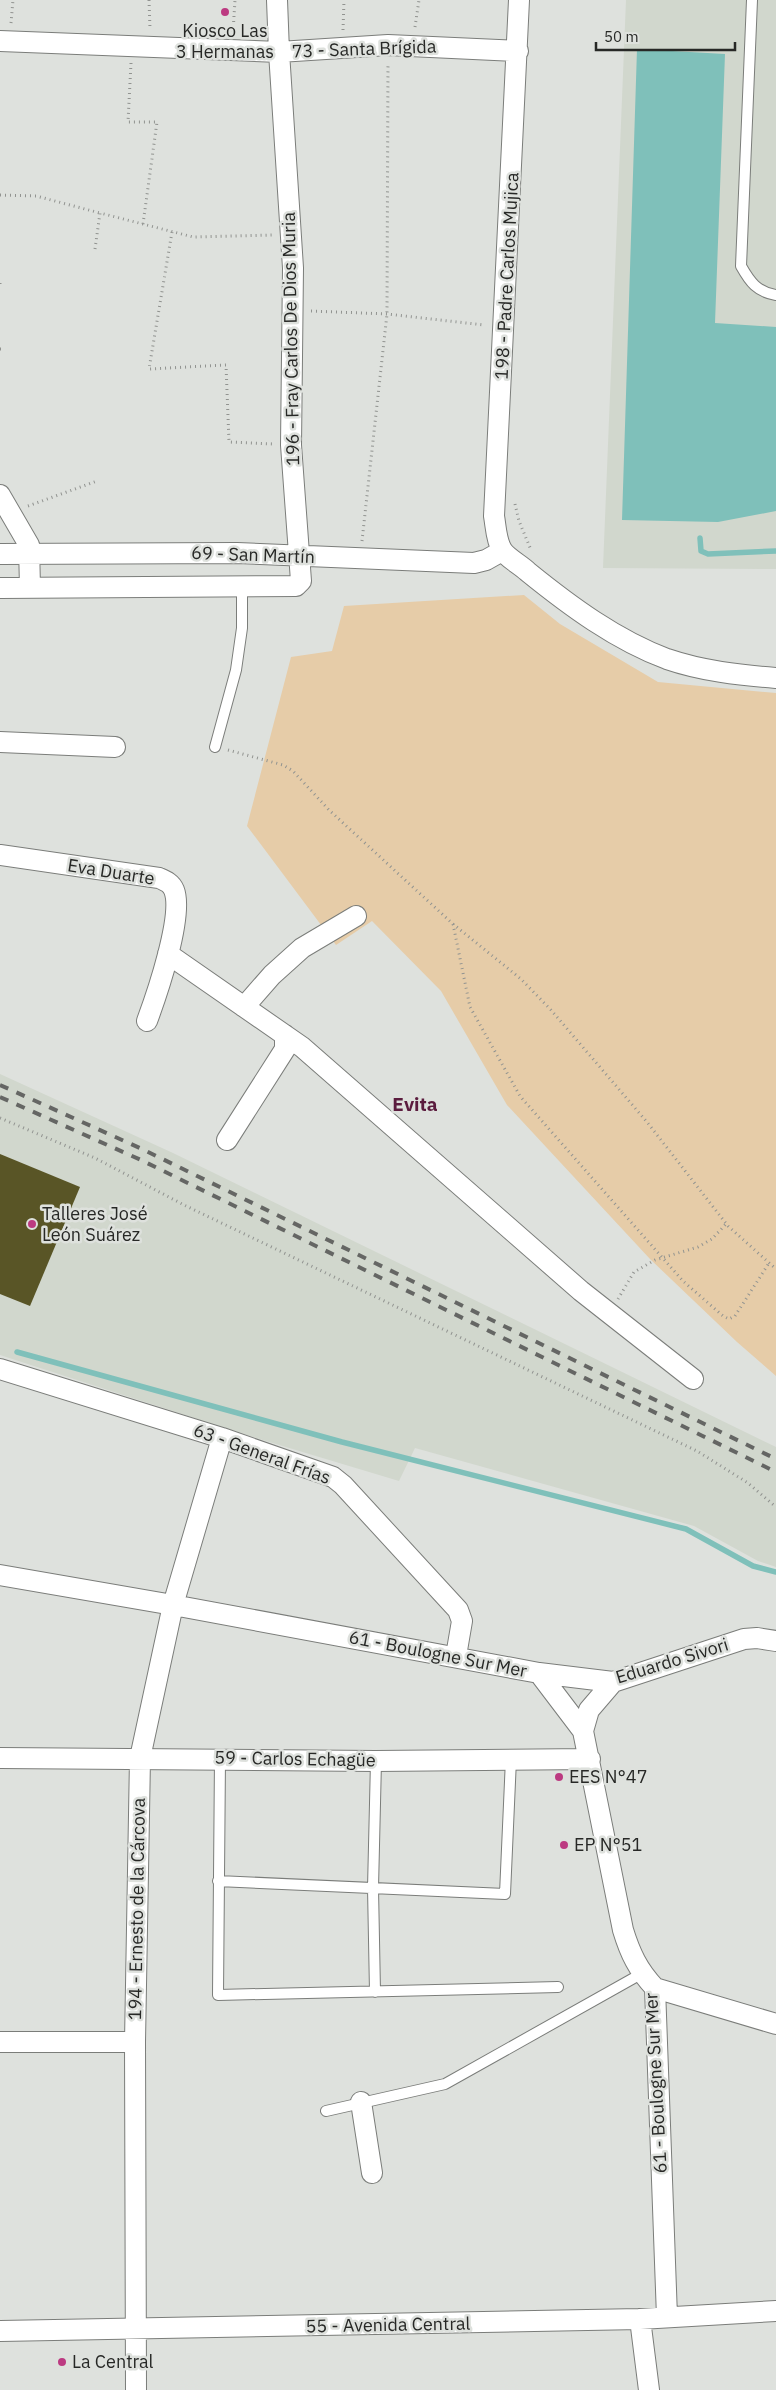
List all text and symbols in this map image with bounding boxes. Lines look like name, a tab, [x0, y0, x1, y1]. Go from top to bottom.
marker: Kiosco Las 3 Hermanas	[219, 6, 231, 18]
place label: Kiosco Las 3 Hermanas	[176, 19, 274, 63]
scale bar	[596, 20, 735, 52]
text: 50 m	[604, 27, 639, 46]
street label: 73 - Santa Brígida	[291, 34, 437, 63]
street label: 198 - Padre Carlos Mujica	[490, 171, 523, 380]
street label: 196 - Fray Carlos De Dios Muria	[277, 211, 304, 466]
street label: 69 - San Martín	[191, 541, 315, 568]
street label: Eva Duarte	[66, 853, 156, 890]
district label: Evita	[392, 1092, 438, 1116]
place label: Talleres José León Suárez	[42, 1202, 148, 1246]
marker: Talleres José León Suárez	[26, 1218, 38, 1230]
street label: 63 - General Frías	[190, 1418, 334, 1489]
street label: 61 - Boulogne Sur Mer	[347, 1625, 529, 1682]
street label: Eduardo Sivori	[613, 1632, 731, 1689]
street label: 59 - Carlos Echagüe	[214, 1746, 376, 1771]
place label: EES N°47	[569, 1765, 647, 1788]
marker: EES N°47	[553, 1771, 565, 1783]
street label: 194 - Ernesto de la Cárcova	[123, 1797, 150, 2020]
place label: EP N°51	[574, 1833, 642, 1856]
marker: EP N°51	[558, 1839, 570, 1851]
street label: 61 - Boulogne Sur Mer	[639, 1992, 672, 2174]
street label: 55 - Avenida Central	[305, 2312, 471, 2337]
place label: La Central	[72, 2350, 154, 2373]
marker: La Central	[56, 2356, 68, 2368]

